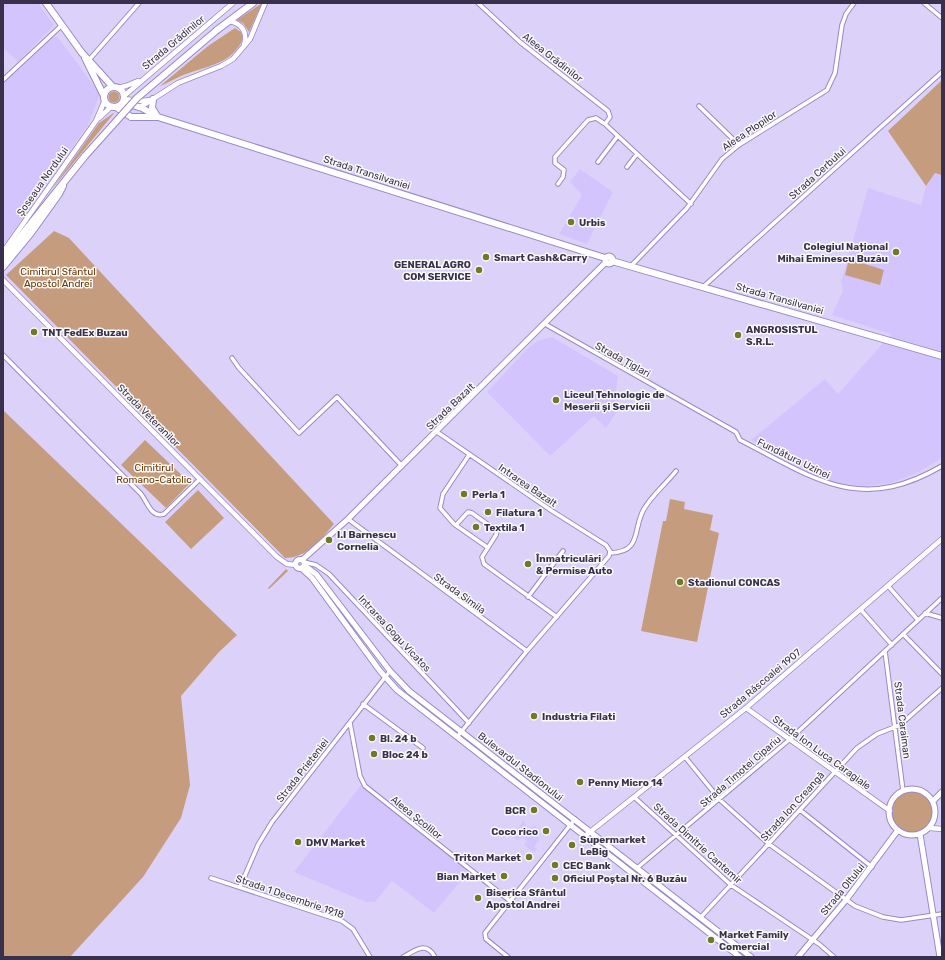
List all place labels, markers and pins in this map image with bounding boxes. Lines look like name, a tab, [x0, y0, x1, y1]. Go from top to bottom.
marker: Urbis	[566, 217, 576, 227]
place label: Urbis	[579, 217, 606, 229]
place label: Colegiul Național Mihai Eminescu Buzău	[777, 241, 888, 265]
marker: Colegiul Național Mihai Eminescu Buzău	[891, 247, 901, 257]
marker: Smart Cash&Carry	[481, 252, 491, 262]
place label: Smart Cash&Carry	[494, 252, 587, 264]
place label: GENERAL AGRO COM SERVICE	[394, 259, 471, 283]
marker: GENERAL AGRO COM SERVICE	[474, 265, 484, 275]
place label: ANGROSISTUL S.R.L.	[746, 324, 818, 348]
marker: TNT FedEx Buzau	[29, 327, 39, 337]
place label: TNT FedEx Buzau	[42, 327, 128, 339]
marker: ANGROSISTUL S.R.L.	[733, 330, 743, 340]
place label: Liceul Tehnologic de Meserii și Servicii	[564, 389, 665, 413]
marker: Liceul Tehnologic de Meserii și Servicii	[551, 395, 561, 405]
marker: Perla 1	[459, 489, 469, 499]
place label: Perla 1	[472, 489, 505, 501]
marker: Filatura 1	[483, 507, 493, 517]
place label: Filatura 1	[496, 507, 542, 519]
marker: Textila 1	[471, 522, 481, 532]
place label: Textila 1	[484, 522, 524, 534]
place label: I.I Barnescu Cornelia	[337, 529, 396, 553]
marker: I.I Barnescu Cornelia	[324, 535, 334, 545]
place label: Înmatriculări & Permise Auto	[535, 553, 612, 577]
marker: Înmatriculări & Permise Auto	[523, 559, 533, 569]
marker: Stadionul CONCAS	[675, 577, 685, 587]
place label: Stadionul CONCAS	[688, 577, 781, 589]
marker: Industria Filati	[529, 711, 539, 721]
place label: Industria Filati	[542, 711, 615, 723]
marker: Bl. 24 b	[367, 733, 377, 743]
place label: Bl. 24 b	[380, 733, 417, 745]
marker: Bloc 24 b	[369, 749, 379, 759]
place label: Bloc 24 b	[382, 749, 428, 761]
marker: Penny Micro 14	[575, 777, 585, 787]
place label: Penny Micro 14	[588, 777, 663, 789]
place label: BCR	[505, 805, 526, 817]
marker: BCR	[529, 805, 539, 815]
place label: Coco rico	[491, 826, 538, 838]
marker: Coco rico	[541, 826, 551, 836]
place label: Supermarket LeBig	[580, 834, 646, 858]
marker: DMV Market	[293, 837, 303, 847]
place label: DMV Market	[306, 837, 366, 849]
marker: Supermarket LeBig	[567, 840, 577, 850]
place label: Triton Market	[454, 852, 521, 864]
marker: Triton Market	[524, 852, 534, 862]
marker: CEC Bank	[550, 860, 560, 870]
place label: CEC Bank	[563, 860, 611, 872]
place label: Bian Market	[437, 871, 496, 883]
marker: Bian Market	[499, 871, 509, 881]
marker: Oficiul Poștal Nr. 6 Buzău	[550, 873, 560, 883]
place label: Oficiul Poștal Nr. 6 Buzău	[563, 873, 687, 885]
place label: Biserica Sfântul Apostol Andrei	[486, 887, 566, 911]
marker: Biserica Sfântul Apostol Andrei	[473, 893, 483, 903]
place label: Market Family Comercial	[719, 929, 789, 953]
marker: Market Family Comercial	[706, 935, 716, 945]

